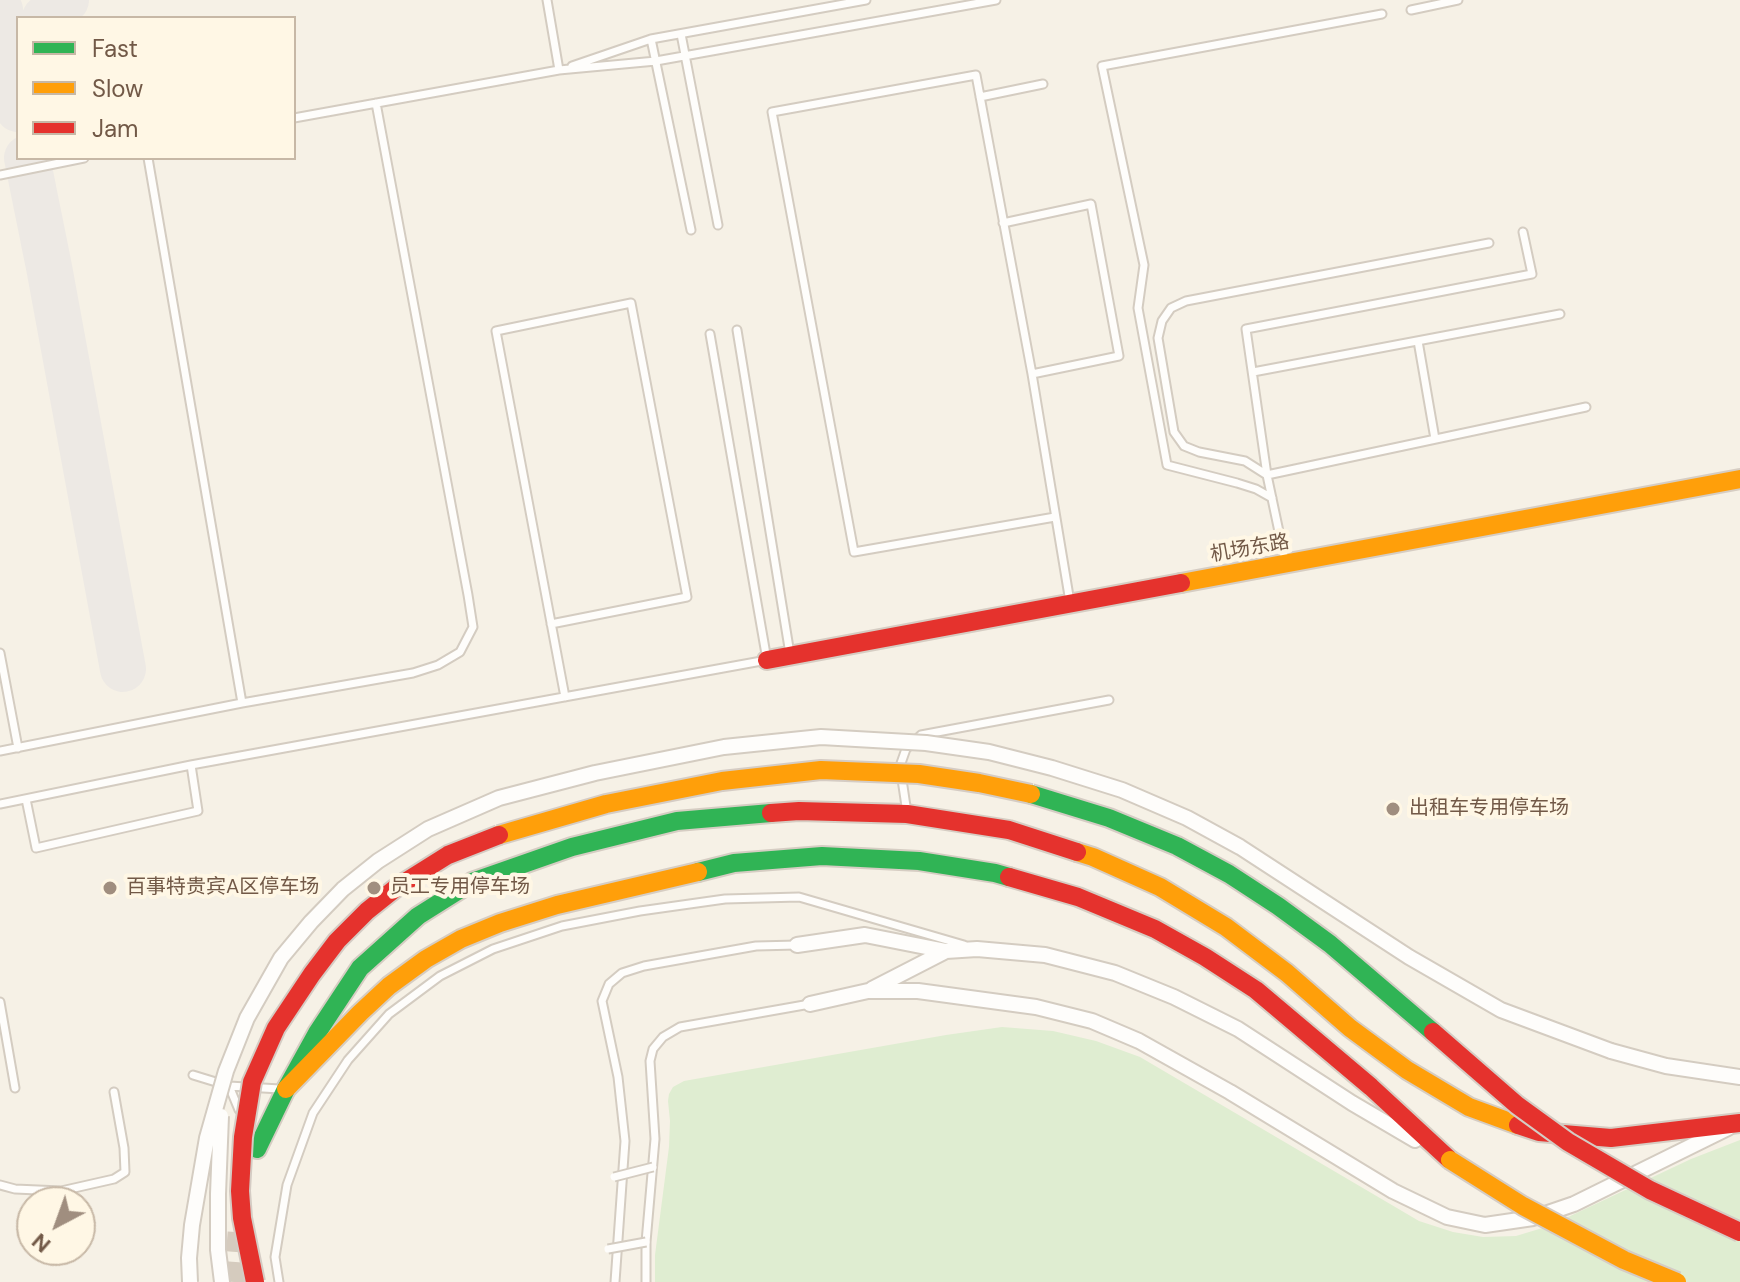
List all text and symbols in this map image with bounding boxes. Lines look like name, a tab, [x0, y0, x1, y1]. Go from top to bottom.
legend	[16, 16, 296, 160]
text: Fast	[92, 33, 138, 64]
text: Slow	[92, 73, 143, 104]
text: Jam	[92, 113, 138, 144]
street label: 机场东路	[1209, 530, 1291, 568]
place label: 出租车专用停车场	[1409, 797, 1569, 821]
marker: 出租车专用停车场	[1384, 800, 1402, 818]
place label: 百事特贵宾A区停车场	[126, 876, 319, 900]
place label: 员工专用停车场	[390, 876, 530, 900]
marker: 百事特贵宾A区停车场	[101, 879, 119, 897]
marker: 员工专用停车场	[365, 879, 383, 897]
north arrow	[16, 1186, 96, 1266]
text: N	[26, 1227, 57, 1259]

